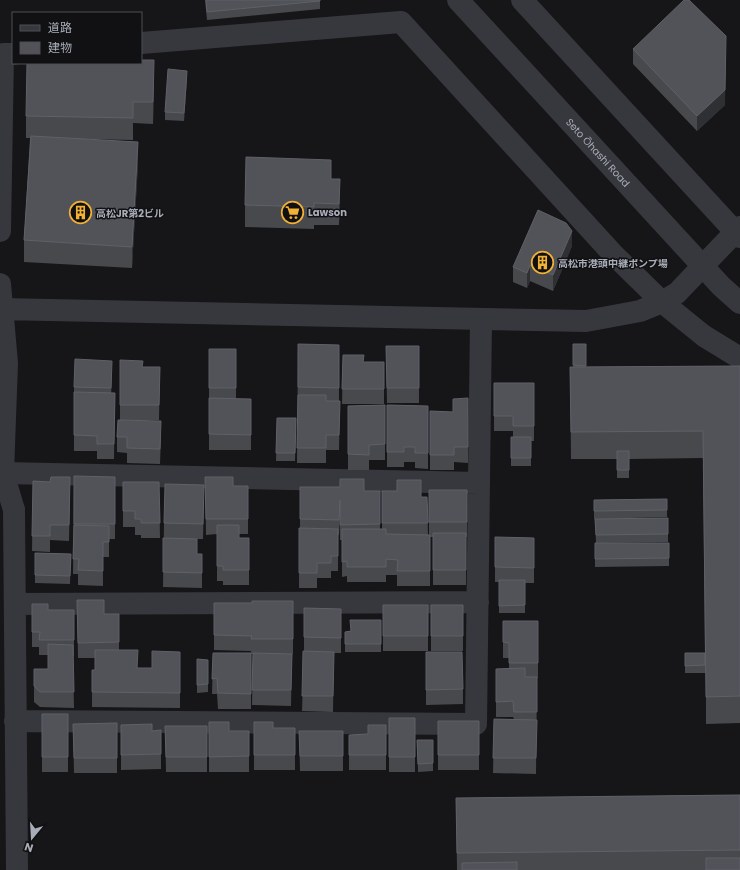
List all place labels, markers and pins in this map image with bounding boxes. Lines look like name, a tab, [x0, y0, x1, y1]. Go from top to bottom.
supermarket icon: Lawson	[280, 199, 306, 225]
building icon: 高松JR第2ビル	[68, 200, 94, 226]
place label: Lawson	[308, 205, 347, 220]
place label: 高松JR第2ビル	[96, 206, 164, 221]
building icon: 高松市港頭中継ポンプ場	[530, 250, 556, 276]
place label: 高松市港頭中継ポンプ場	[558, 256, 668, 271]

